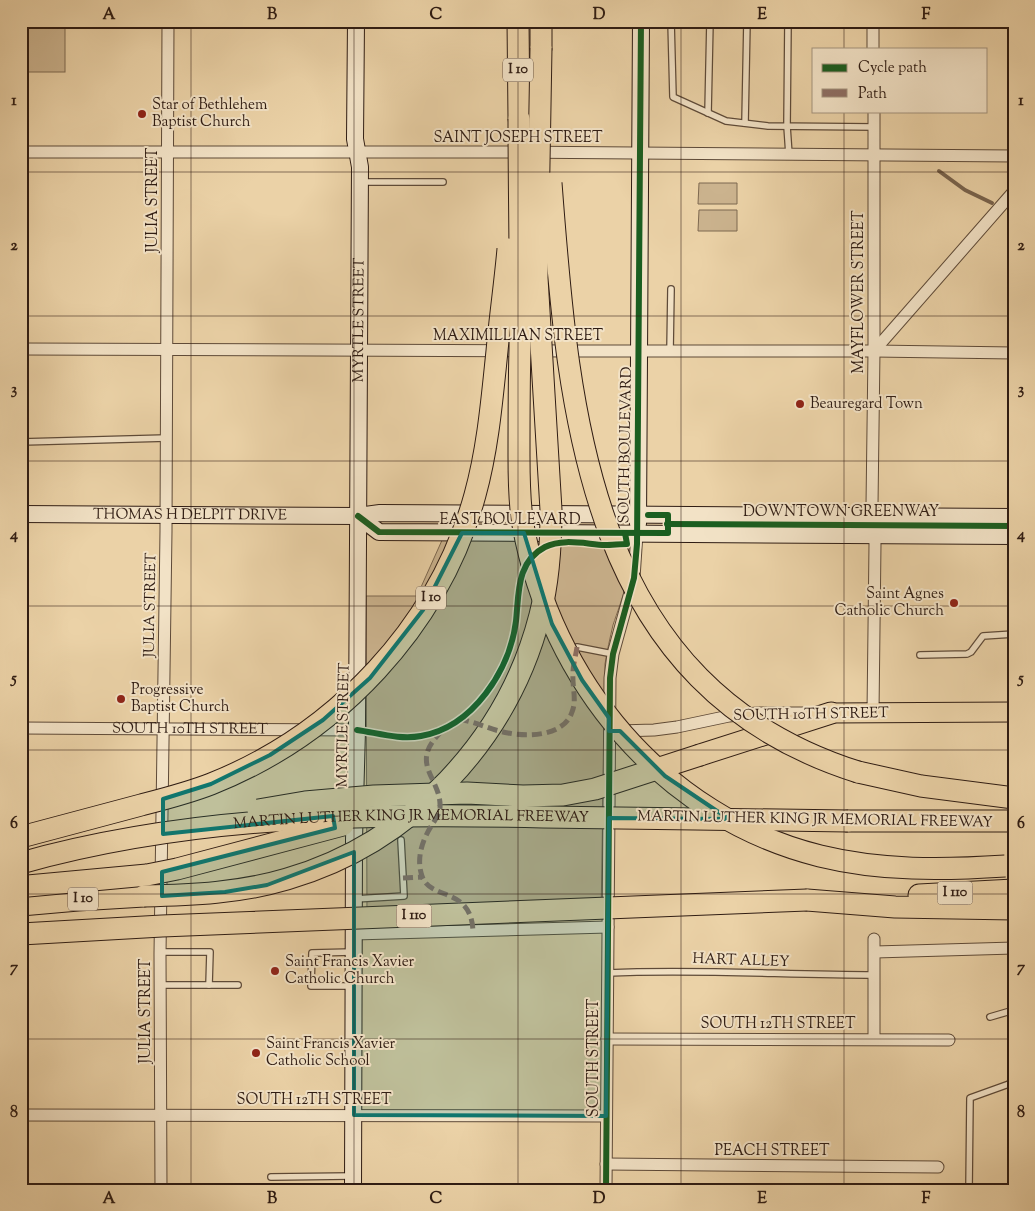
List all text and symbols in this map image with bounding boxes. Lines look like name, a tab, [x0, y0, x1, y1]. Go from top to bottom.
text: A	[103, 4, 116, 27]
text: B	[267, 4, 277, 27]
text: C	[430, 4, 443, 27]
text: D	[593, 4, 606, 27]
text: E	[757, 4, 767, 27]
text: F	[922, 4, 931, 27]
legend	[812, 48, 988, 112]
road number: I 10	[503, 58, 533, 82]
text: Cycle path	[858, 58, 927, 79]
text: Path	[858, 84, 887, 105]
text: 1	[11, 90, 17, 113]
text: 1	[1018, 90, 1024, 113]
place label: Star of Bethlehem Baptist Church	[152, 95, 268, 133]
marker: Star of Bethlehem Baptist Church	[136, 108, 148, 120]
street label: SAINT JOSEPH STREET	[434, 128, 603, 149]
street label: JULIA STREET	[143, 147, 164, 253]
street label: MAYFLOWER STREET	[849, 210, 870, 373]
text: 2	[10, 235, 18, 258]
text: 2	[1017, 235, 1025, 258]
street label: MYRTLE STREET	[348, 257, 370, 382]
street label: MAXIMILLIAN STREET	[433, 326, 604, 347]
street label: SOUTH BOULEVARD	[614, 366, 638, 524]
text: 3	[11, 379, 18, 402]
text: 3	[1018, 379, 1025, 402]
place label: Beauregard Town	[810, 394, 923, 415]
marker: Beauregard Town	[794, 398, 806, 410]
street label: DOWNTOWN GREENWAY	[743, 502, 939, 523]
street label: THOMAS H DELPIT DRIVE	[93, 504, 287, 526]
street label: EAST BOULEVARD	[439, 510, 581, 531]
text: 4	[9, 524, 18, 547]
text: 4	[1016, 524, 1025, 547]
street label: JULIA STREET	[140, 552, 162, 659]
place label: Saint Agnes Catholic Church	[835, 584, 944, 622]
road number: I 10	[416, 586, 446, 610]
marker: Saint Agnes Catholic Church	[948, 597, 960, 609]
street label: MYRTLE STREET	[332, 662, 356, 788]
text: 5	[9, 668, 17, 691]
text: 5	[1016, 668, 1024, 691]
place label: Progressive Baptist Church	[131, 680, 230, 718]
marker: Progressive Baptist Church	[115, 693, 127, 705]
street label: SOUTH 10TH STREET	[733, 703, 889, 727]
street label: SOUTH 10TH STREET	[112, 718, 268, 740]
street label: MARTIN LUTHER KING JR MEMORIAL FREEWAY	[232, 805, 589, 835]
street label: MARTIN LUTHER KING JR MEMORIAL FREEWAY	[637, 806, 993, 834]
text: 6	[10, 813, 18, 836]
text: 6	[1017, 813, 1025, 836]
road number: I 110	[938, 881, 972, 904]
road number: I 10	[68, 888, 98, 911]
road number: I 110	[396, 904, 432, 928]
street label: HART ALLEY	[692, 949, 790, 973]
place label: Saint Francis Xavier Catholic Church	[285, 952, 415, 990]
text: 7	[10, 957, 19, 980]
text: 7	[1017, 957, 1026, 980]
street label: JULIA STREET	[136, 958, 157, 1064]
marker: Saint Francis Xavier Catholic Church	[269, 965, 281, 977]
street label: SOUTH STREET	[584, 998, 605, 1117]
street label: SOUTH 12TH STREET	[701, 1014, 856, 1035]
place label: Saint Francis Xavier Catholic School	[266, 1034, 396, 1072]
marker: Saint Francis Xavier Catholic School	[250, 1047, 262, 1059]
street label: SOUTH 12TH STREET	[237, 1090, 392, 1111]
text: 8	[10, 1102, 18, 1125]
text: 8	[1017, 1102, 1025, 1125]
street label: PEACH STREET	[714, 1141, 830, 1162]
text: A	[103, 1188, 116, 1211]
text: B	[267, 1188, 277, 1211]
text: C	[430, 1188, 443, 1211]
text: D	[593, 1188, 606, 1211]
text: E	[757, 1188, 767, 1211]
text: F	[922, 1188, 931, 1211]

